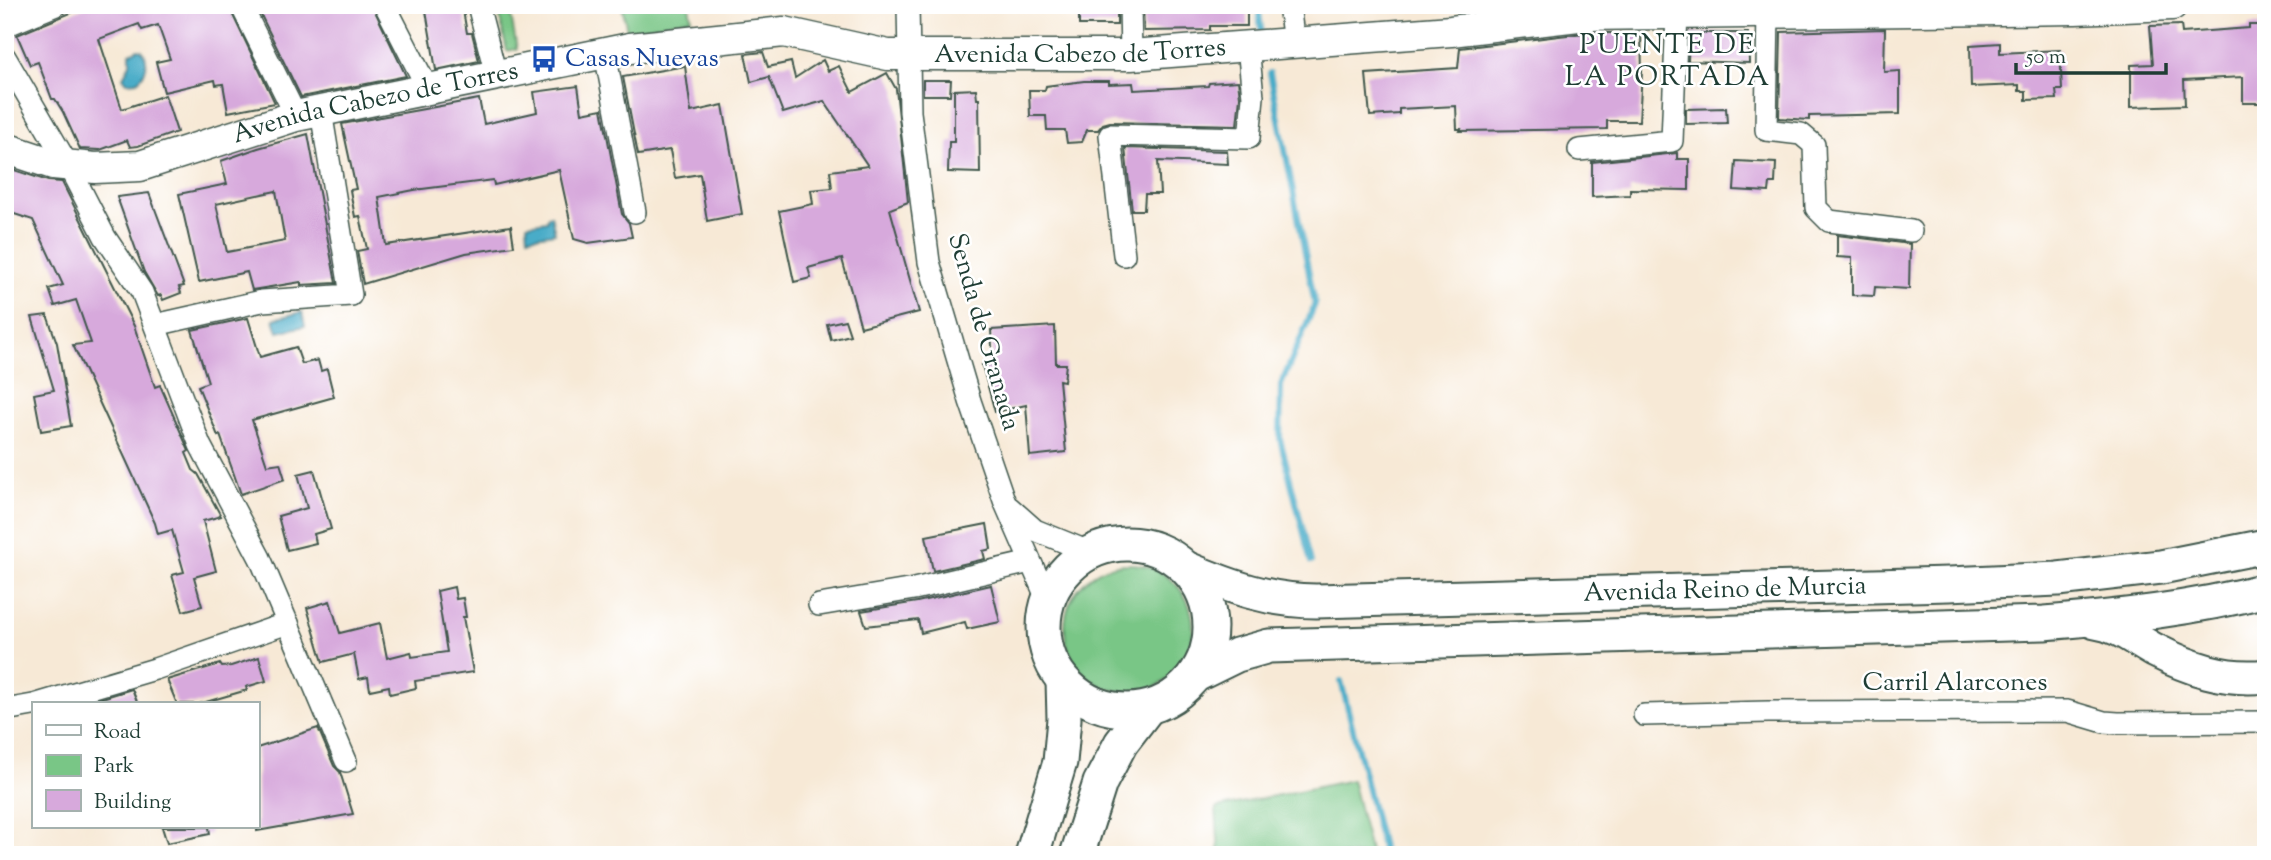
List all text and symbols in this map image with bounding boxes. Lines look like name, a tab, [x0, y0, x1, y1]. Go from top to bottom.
district label: PUENTE DE LA PORTADA	[1565, 26, 1771, 98]
street label: Avenida Cabezo de Torres	[934, 29, 1227, 74]
scale bar	[2016, 32, 2166, 76]
place label: Casas Nuevas	[565, 41, 719, 78]
text: 50 m	[2025, 43, 2066, 73]
bus stop icon: Casas Nuevas	[529, 44, 559, 74]
street label: Avenida Cabezo de Torres	[228, 53, 522, 154]
street label: Senda de Granada	[937, 229, 1029, 435]
street label: Avenida Reino de Murcia	[1583, 568, 1867, 612]
street label: Carril Alarcones	[1862, 665, 2048, 702]
legend	[32, 702, 259, 828]
text: Road	[94, 718, 141, 748]
text: Park	[94, 752, 135, 782]
text: Building	[94, 788, 171, 818]

